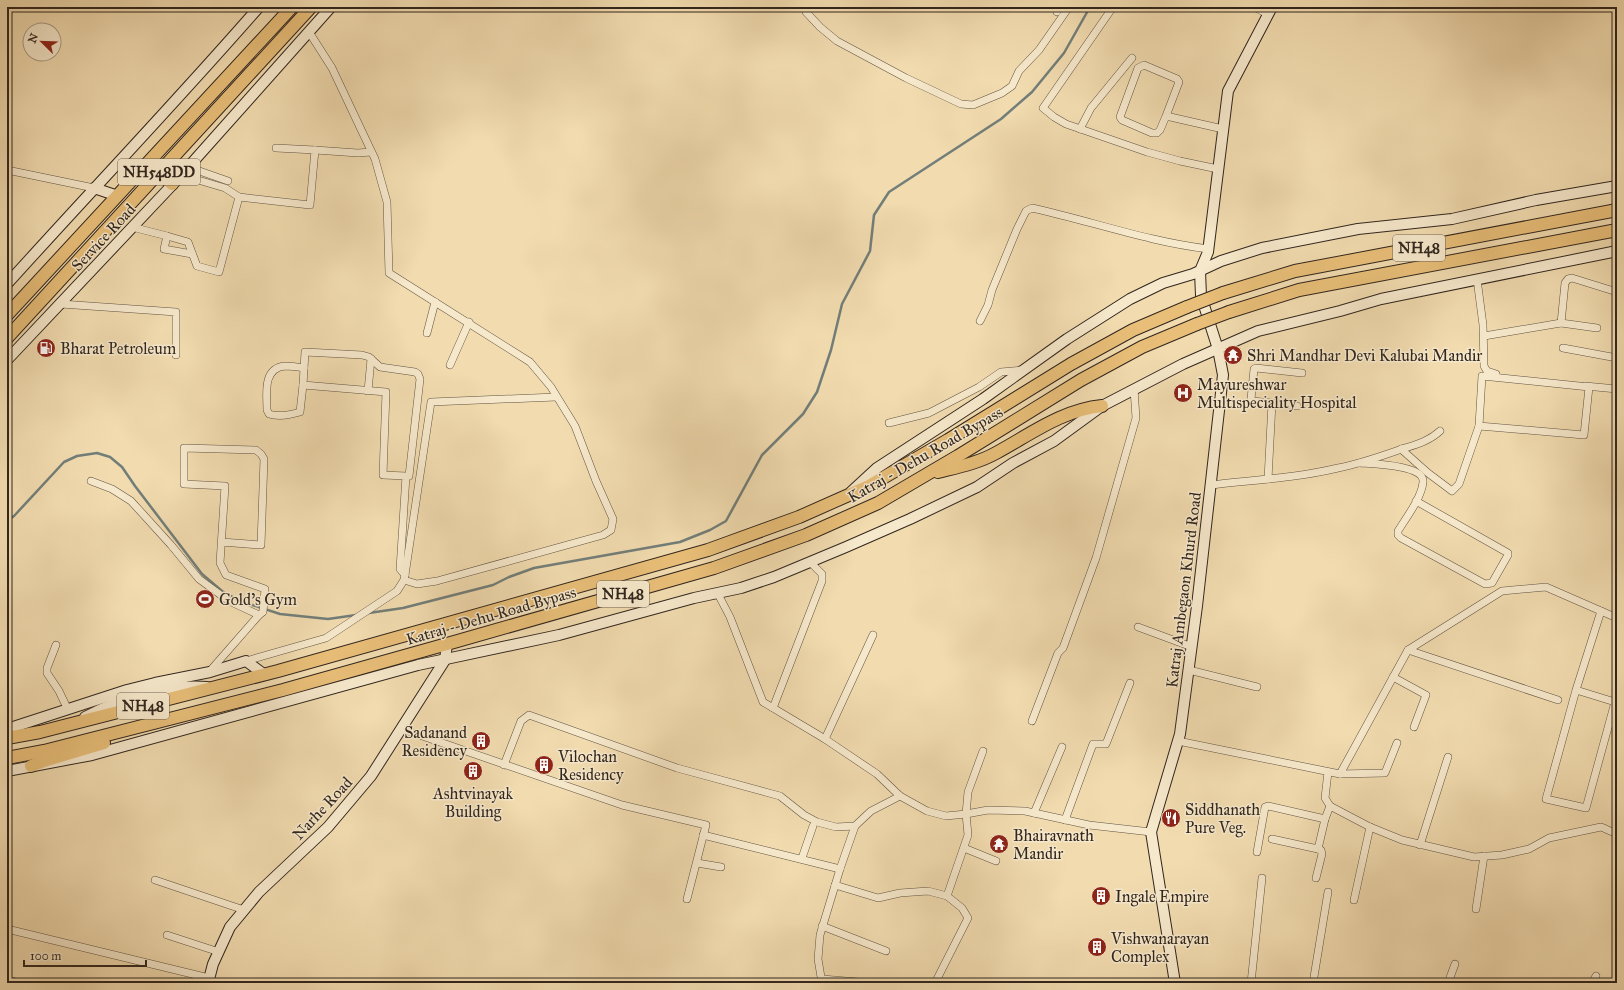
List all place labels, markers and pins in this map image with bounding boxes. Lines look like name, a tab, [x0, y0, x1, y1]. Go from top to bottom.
fuel station icon: Bharat Petroleum	[35, 337, 57, 359]
place label: Bharat Petroleum	[60, 339, 177, 358]
temple icon: Shri Mandhar Devi Kalubai Mandir	[1222, 344, 1244, 366]
place label: Shri Mandhar Devi Kalubai Mandir	[1247, 346, 1482, 365]
place label: Mayureshwar Multispeciality Hospital	[1197, 375, 1357, 412]
hospital icon: Mayureshwar Multispeciality Hospital	[1172, 382, 1194, 404]
sports icon: Gold's Gym	[194, 588, 216, 610]
place label: Gold's Gym	[219, 590, 297, 609]
place label: Sadanand Residency	[401, 723, 467, 760]
building icon: Sadanand Residency	[470, 730, 492, 752]
place label: Vilochan Residency	[557, 747, 624, 784]
building icon: Vilochan Residency	[533, 754, 555, 776]
building icon: Ashtvinayak Building	[462, 760, 484, 782]
place label: Ashtvinayak Building	[432, 784, 514, 822]
place label: Siddhanath Pure Veg.	[1185, 800, 1260, 838]
restaurant icon: Siddhanath Pure Veg.	[1160, 807, 1182, 829]
place label: Bhairavnath Mandir	[1013, 826, 1094, 863]
temple icon: Bhairavnath Mandir	[988, 833, 1010, 855]
building icon: Ingale Empire	[1090, 885, 1112, 907]
place label: Ingale Empire	[1115, 887, 1209, 907]
place label: Vishwanarayan Complex	[1110, 929, 1209, 966]
building icon: Vishwanarayan Complex	[1086, 936, 1108, 958]

